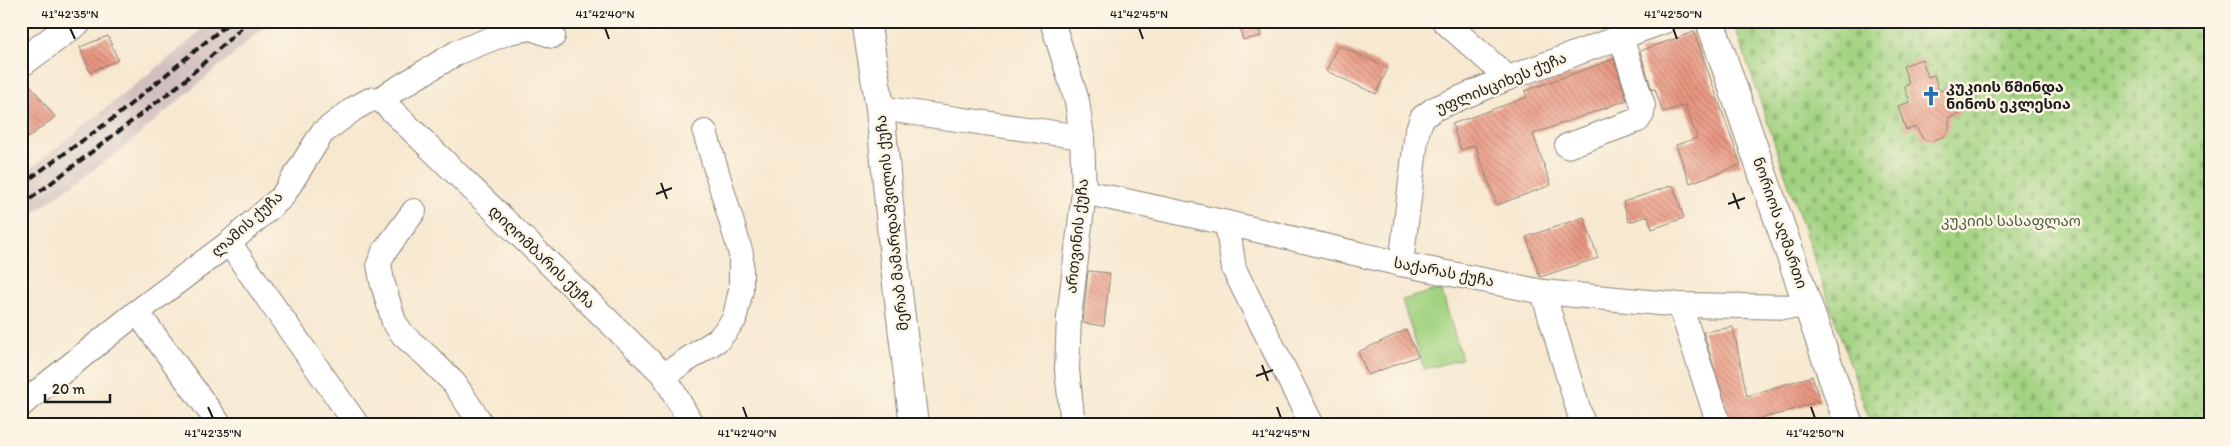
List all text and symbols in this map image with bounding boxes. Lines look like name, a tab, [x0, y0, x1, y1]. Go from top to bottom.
text: 41°42'35"N	[41, 7, 99, 21]
text: 41°42'40"N	[575, 7, 635, 21]
text: 41°42'45"N	[1110, 7, 1168, 21]
text: 41°42'50"N	[1644, 7, 1702, 21]
street label: უფლისციხეს ქუჩა	[1433, 49, 1569, 117]
place label: კუკიის წმინდა ნინოს ეკლესია	[1946, 78, 2071, 113]
church icon: კუკიის წმინდა ნინოს ეკლესია	[1920, 85, 1942, 107]
street label: მერაბ მამარდაშვილის ქუჩა	[872, 114, 912, 332]
street label: ნორიოს აღმართი	[1749, 155, 1811, 291]
street label: ართვინის ქუჩა	[1062, 178, 1092, 294]
street label: ლამის ქუჩა	[208, 187, 286, 261]
street label: დიღომბარის ქუჩა	[485, 202, 599, 312]
park label: კუკიის სასაფლაო	[1941, 212, 2081, 230]
street label: საქარას ქუჩა	[1392, 253, 1496, 291]
scale bar	[45, 371, 110, 403]
text: 20 m	[52, 380, 86, 398]
text: 41°42'35"N	[184, 426, 242, 440]
text: 41°42'40"N	[717, 426, 777, 440]
text: 41°42'45"N	[1252, 426, 1310, 440]
text: 41°42'50"N	[1786, 426, 1844, 440]

